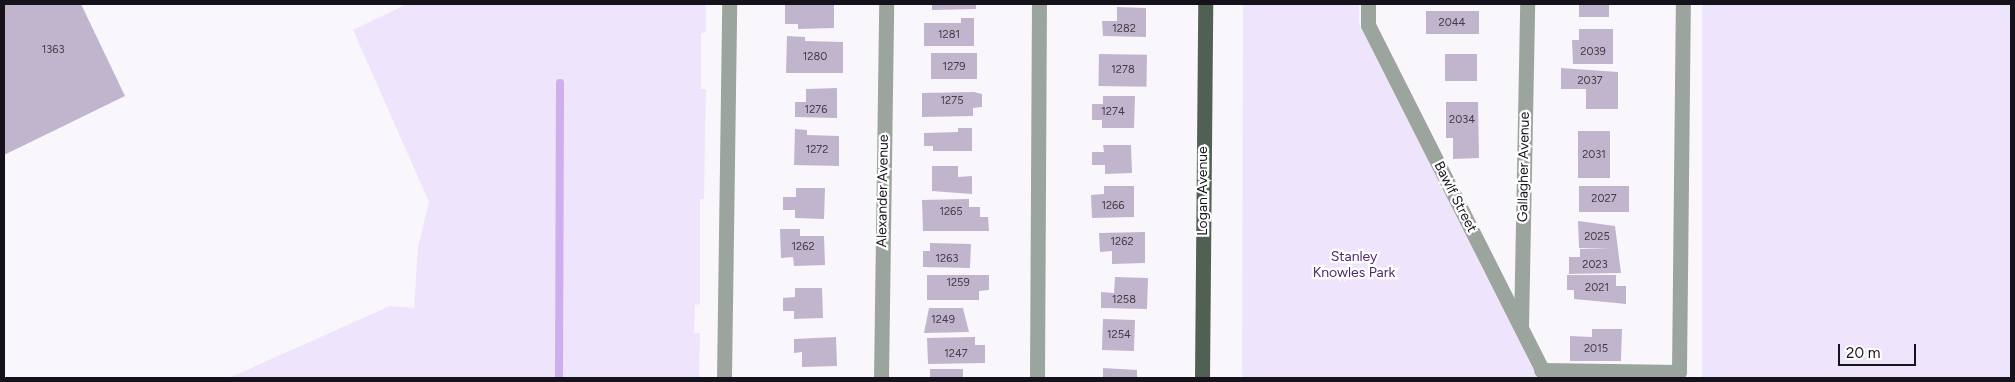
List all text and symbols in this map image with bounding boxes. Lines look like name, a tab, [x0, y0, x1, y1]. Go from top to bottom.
house number: 2044	[1439, 16, 1465, 30]
house number: 1282	[1112, 22, 1136, 36]
house number: 1281	[938, 28, 960, 42]
house number: 1363	[42, 43, 64, 57]
house number: 2039	[1580, 45, 1606, 59]
house number: 1280	[803, 50, 827, 64]
house number: 1279	[943, 60, 965, 74]
house number: 1278	[1111, 63, 1135, 77]
house number: 2037	[1577, 74, 1603, 88]
house number: 1275	[941, 94, 963, 108]
house number: 1276	[805, 103, 827, 117]
house number: 1274	[1101, 105, 1125, 119]
street label: Gallagher Avenue	[1515, 112, 1533, 222]
house number: 2034	[1449, 113, 1475, 127]
street label: Alexander Avenue	[874, 134, 892, 248]
house number: 1272	[806, 143, 828, 157]
street label: Logan Avenue	[1195, 146, 1211, 236]
house number: 2031	[1582, 148, 1606, 162]
street label: Bawlf Street	[1430, 159, 1480, 235]
house number: 2027	[1591, 192, 1617, 206]
house number: 1266	[1101, 199, 1125, 213]
house number: 1265	[939, 205, 963, 219]
house number: 2025	[1584, 230, 1610, 244]
house number: 1262	[1110, 235, 1134, 249]
house number: 1262	[791, 240, 815, 254]
park label: Stanley Knowles Park	[1313, 249, 1395, 282]
house number: 1263	[936, 252, 958, 266]
house number: 2023	[1582, 258, 1608, 272]
house number: 1259	[946, 276, 970, 290]
house number: 2021	[1585, 281, 1609, 295]
house number: 1258	[1112, 293, 1136, 307]
house number: 1249	[931, 313, 955, 327]
house number: 1254	[1107, 328, 1131, 342]
scale bar	[1840, 334, 1918, 366]
house number: 2015	[1584, 342, 1608, 356]
text: 20 m	[1846, 344, 1880, 362]
house number: 1247	[944, 347, 968, 361]

